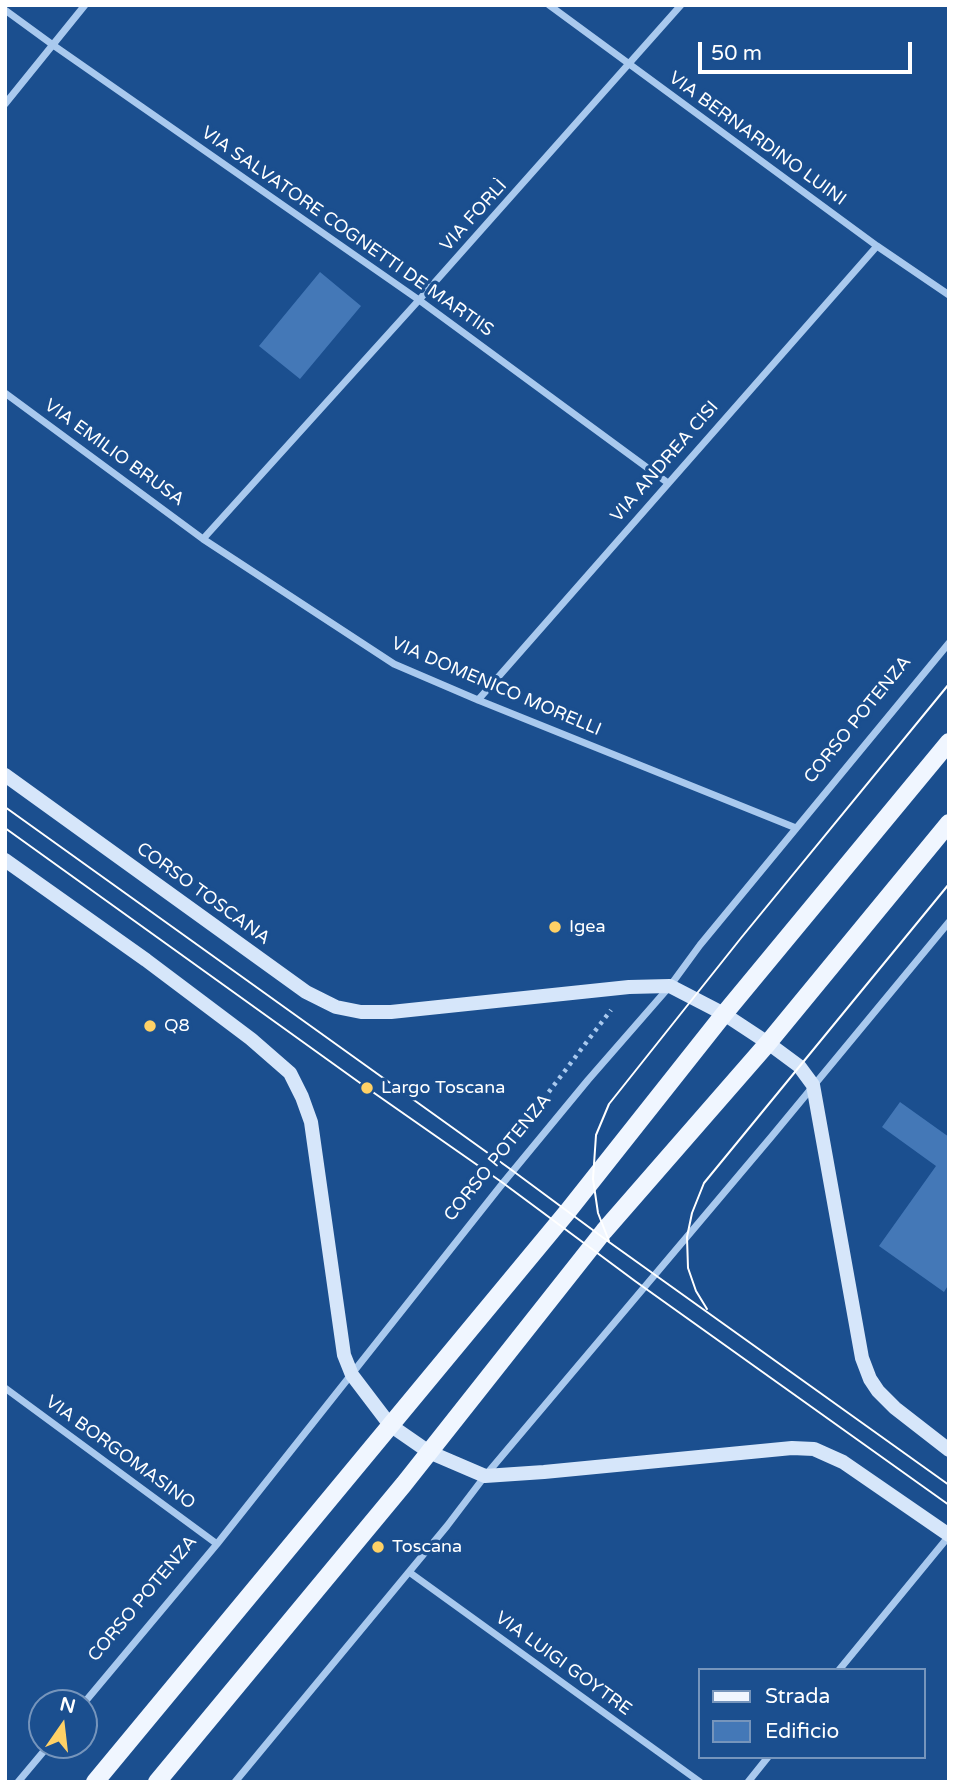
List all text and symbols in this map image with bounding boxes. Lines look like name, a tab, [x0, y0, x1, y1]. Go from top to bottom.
scale bar	[702, 28, 916, 72]
text: 50 m	[711, 41, 762, 66]
street label: VIA BERNARDINO LUINI	[664, 67, 850, 211]
street label: VIA SALVATORE COGNETTI DE MARTIIS	[197, 122, 497, 342]
street label: VIA FORLÌ	[436, 176, 512, 256]
street label: VIA EMILIO BRUSA	[40, 395, 188, 511]
street label: VIA ANDREA CISI	[607, 397, 723, 527]
street label: VIA DOMENICO MORELLI	[388, 633, 604, 741]
street label: CORSO POTENZA	[800, 652, 916, 788]
street label: CORSO TOSCANA	[132, 838, 274, 950]
place label: Igea	[569, 916, 606, 938]
marker: Igea	[547, 919, 563, 935]
place label: Q8	[164, 1015, 190, 1037]
marker: Q8	[142, 1018, 158, 1034]
place label: Largo Toscana	[381, 1077, 505, 1099]
marker: Largo Toscana	[359, 1080, 375, 1096]
street label: CORSO POTENZA	[440, 1090, 556, 1226]
street label: VIA BORGOMASINO	[41, 1391, 199, 1515]
street label: CORSO POTENZA	[84, 1532, 202, 1666]
place label: Toscana	[392, 1536, 462, 1558]
marker: Toscana	[370, 1539, 386, 1555]
street label: VIA LUIGI GOYTRE	[491, 1607, 635, 1721]
legend	[698, 1668, 926, 1759]
text: Strada	[765, 1684, 830, 1709]
north arrow	[28, 1689, 98, 1759]
text: N	[58, 1693, 78, 1718]
text: Edificio	[765, 1719, 839, 1744]

